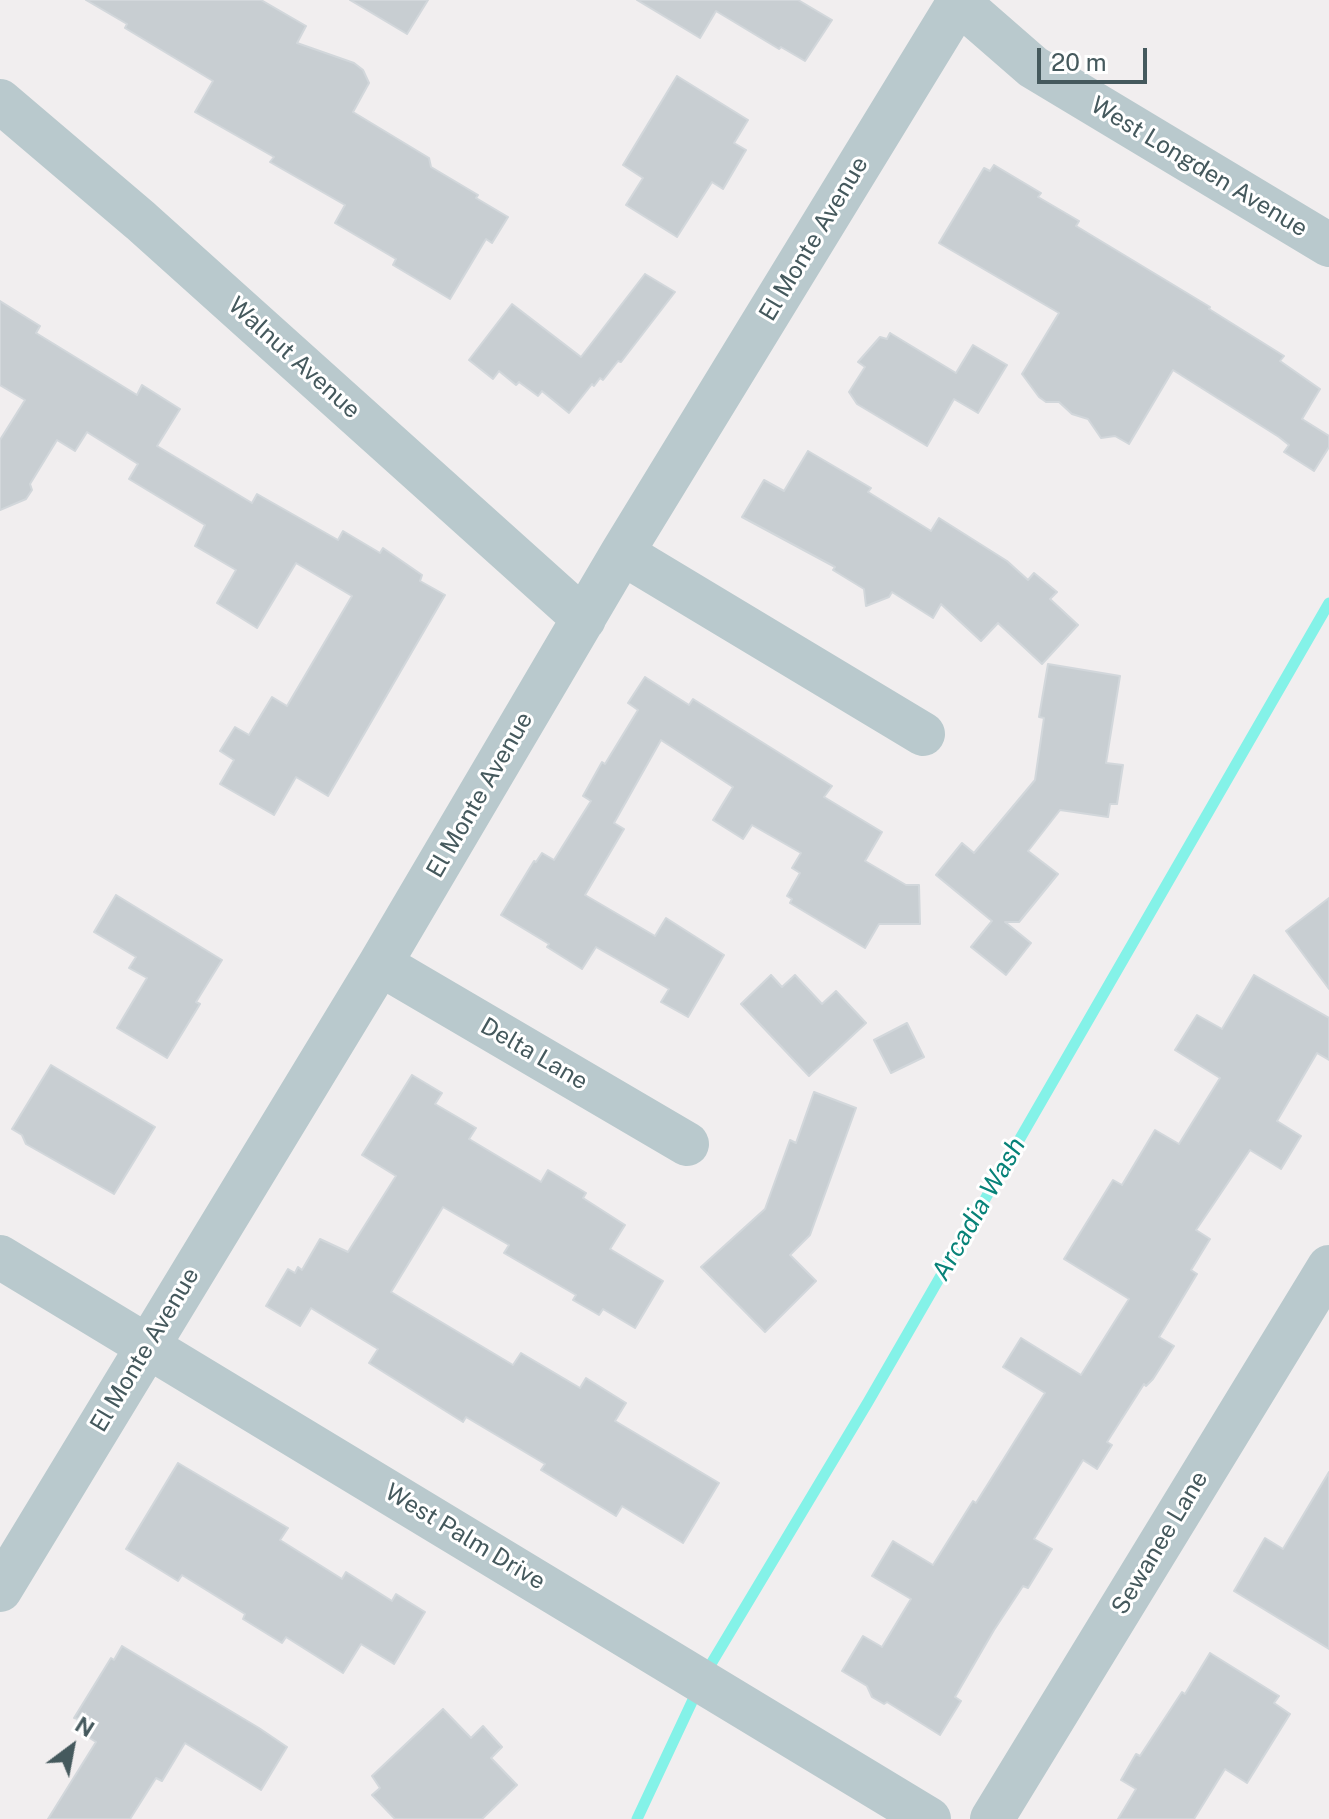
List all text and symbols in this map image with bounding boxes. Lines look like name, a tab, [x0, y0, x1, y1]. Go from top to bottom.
scale bar	[1041, 32, 1151, 82]
text: 20 m	[1051, 48, 1107, 76]
street label: West Longden Avenue	[1085, 91, 1313, 243]
street label: El Monte Avenue	[754, 152, 874, 326]
street label: Walnut Avenue	[222, 291, 366, 425]
street label: El Monte Avenue	[421, 707, 539, 883]
street label: Delta Lane	[475, 1012, 593, 1096]
water label: Arcadia Wash	[926, 1132, 1032, 1286]
street label: El Monte Avenue	[85, 1263, 205, 1437]
street label: Sewanee Lane	[1106, 1466, 1214, 1620]
street label: West Palm Drive	[380, 1478, 550, 1596]
north arrow	[32, 1707, 112, 1787]
text: N	[71, 1711, 99, 1742]

